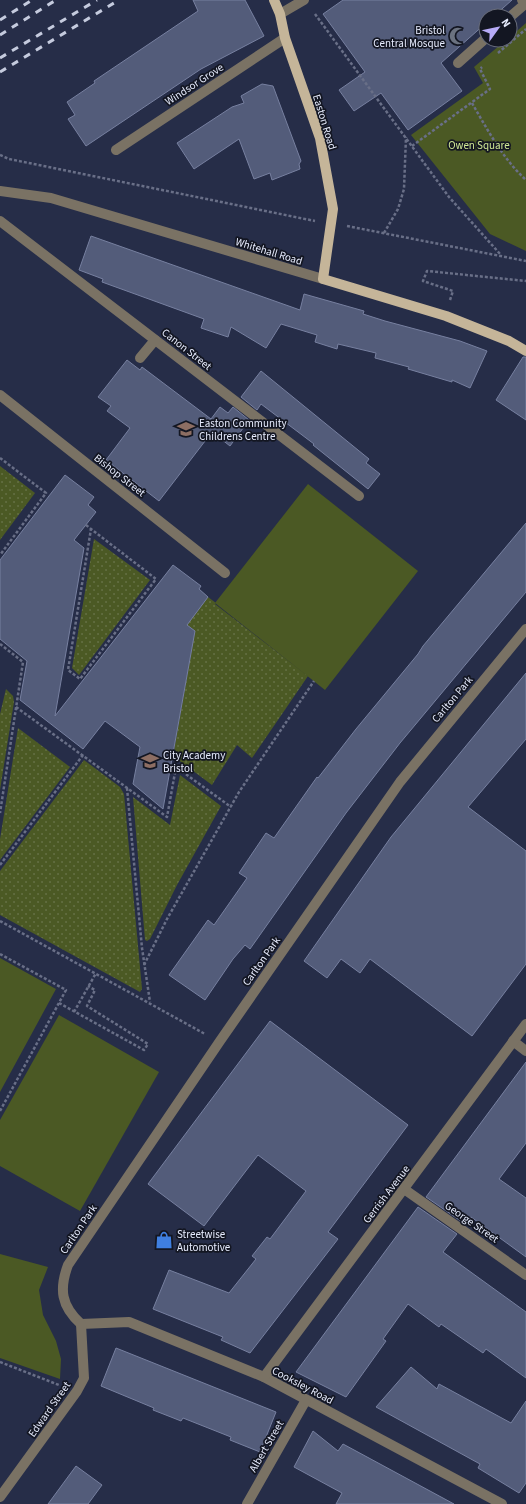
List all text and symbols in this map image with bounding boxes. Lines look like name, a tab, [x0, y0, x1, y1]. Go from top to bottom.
north arrow	[478, 8, 518, 48]
text: N	[498, 16, 514, 30]
place label: Bristol Central Mosque	[373, 23, 446, 51]
mosque icon: Bristol Central Mosque	[448, 26, 468, 46]
street label: Windsor Grove	[162, 60, 227, 109]
street label: Easton Road	[309, 93, 340, 152]
park label: Owen Square	[448, 138, 510, 153]
street label: Whitehall Road	[234, 234, 304, 269]
street label: Canon Street	[159, 325, 215, 374]
place label: Easton Community Childrens Centre	[199, 416, 287, 444]
school or university icon: Easton Community Childrens Centre	[176, 419, 196, 439]
street label: Bishop Street	[91, 451, 149, 500]
street label: Carlton Park	[428, 672, 477, 726]
place label: City Academy Bristol	[163, 748, 225, 776]
school or university icon: City Academy Bristol	[140, 751, 160, 771]
street label: Carlton Park	[239, 933, 284, 989]
street label: Gerrish Avenue	[360, 1162, 414, 1226]
street label: George Street	[442, 1198, 502, 1247]
street label: Carlton Park	[56, 1201, 101, 1257]
place label: Streetwise Automotive	[177, 1227, 231, 1255]
shop icon: Streetwise Automotive	[154, 1230, 174, 1250]
street label: Cooksley Road	[269, 1363, 336, 1408]
street label: Edward Street	[25, 1378, 74, 1440]
street label: Albert Street	[246, 1417, 287, 1475]

